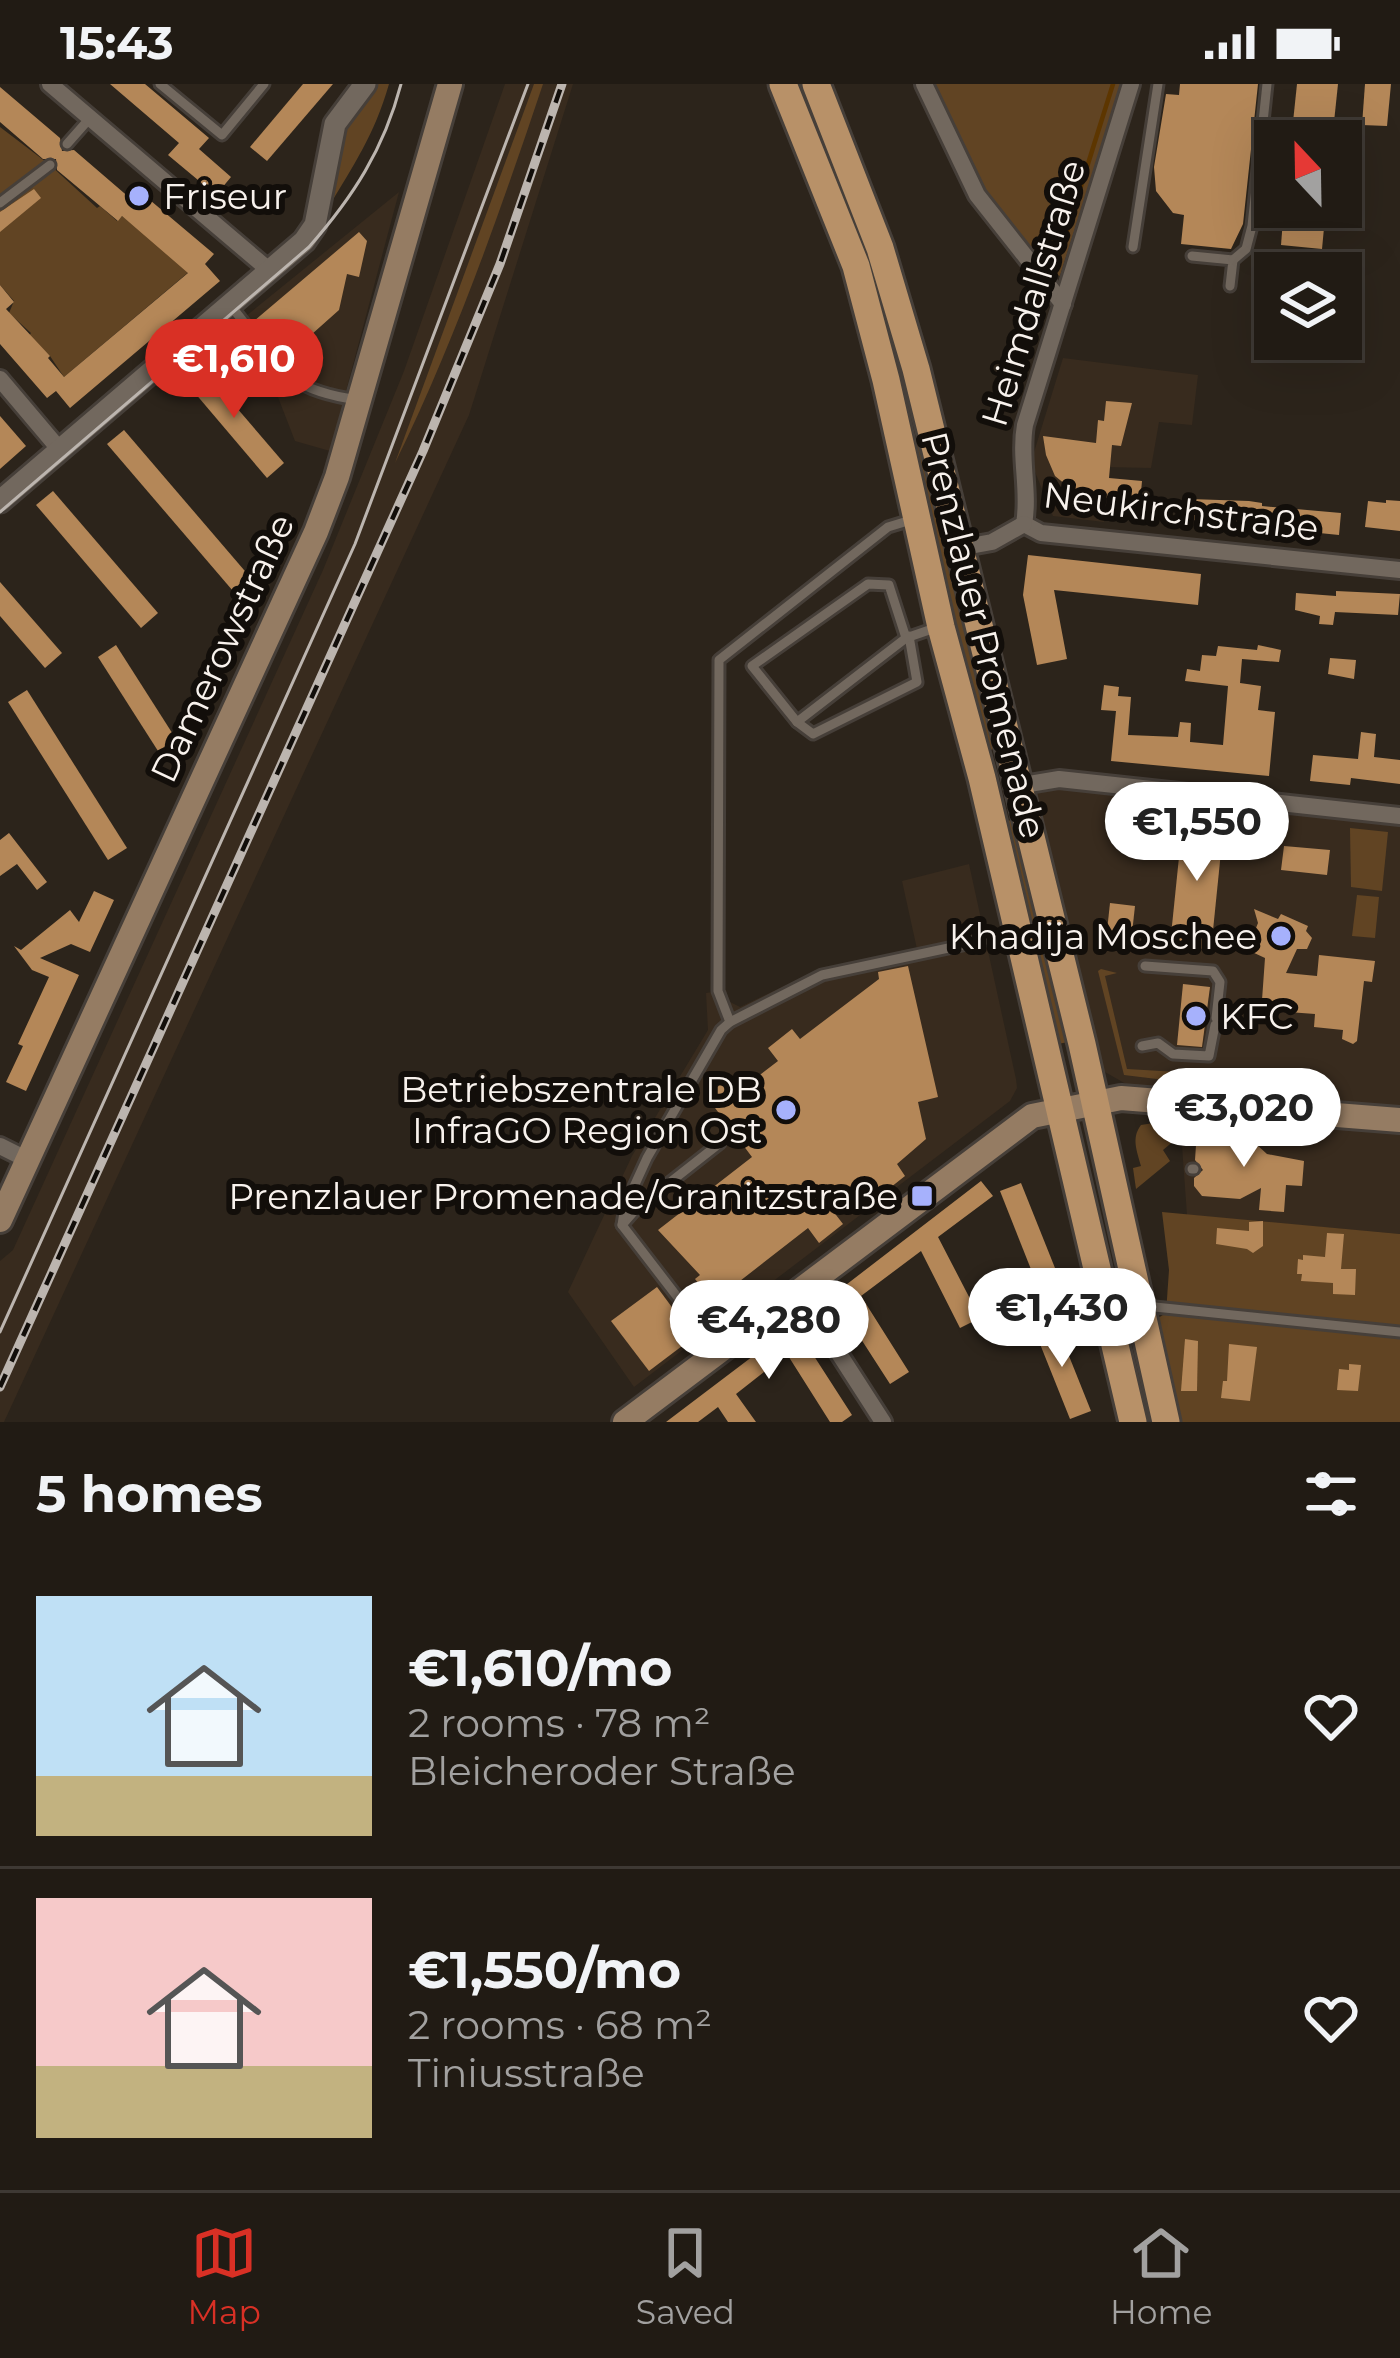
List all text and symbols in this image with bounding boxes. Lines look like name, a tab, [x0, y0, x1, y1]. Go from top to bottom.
text: 15:43	[60, 15, 174, 70]
north arrow	[1254, 120, 1362, 228]
map controls	[1254, 120, 1362, 360]
street label: Heimdallstraße	[972, 155, 1094, 431]
place label: Friseur	[163, 174, 287, 218]
marker: Friseur	[126, 183, 152, 209]
button: layers	[1254, 252, 1362, 360]
pin: €1,610	[136, 319, 332, 421]
text: €1,610	[172, 334, 296, 382]
street label: Prenzlauer Promenade	[912, 427, 1056, 843]
street label: Neukirchstraße	[1041, 472, 1321, 550]
street label: Damerowstraße	[141, 507, 303, 789]
pin: €1,550	[1099, 782, 1295, 884]
text: €1,550	[1132, 797, 1262, 845]
place label: Khadija Moschee	[949, 914, 1257, 958]
marker: Khadija Moschee	[1268, 923, 1294, 949]
place label: KFC	[1220, 994, 1294, 1038]
marker: KFC	[1183, 1003, 1209, 1029]
place label: Betriebszentrale DB InfraGO Region Ost	[400, 1067, 762, 1152]
pin: €3,020	[1146, 1068, 1342, 1170]
text: €3,020	[1174, 1083, 1314, 1131]
marker: Betriebszentrale DB InfraGO Region Ost	[773, 1097, 799, 1123]
place label: Prenzlauer Promenade/Granitzstraße	[228, 1174, 898, 1218]
marker: Prenzlauer Promenade/Granitzstraße	[909, 1183, 935, 1209]
pin: €1,430	[964, 1268, 1160, 1370]
pin: €4,280	[671, 1280, 867, 1382]
text: €1,430	[995, 1283, 1129, 1331]
text: €4,280	[697, 1295, 841, 1343]
icon: filters	[1298, 1461, 1364, 1527]
text: 5 homes	[36, 1463, 263, 1525]
text: €1,610/mo	[408, 1637, 673, 1699]
icon: home	[132, 1644, 276, 1788]
icon: heart	[1298, 1683, 1364, 1749]
text: 2 rooms · 78 m²	[408, 1699, 711, 1747]
text: Bleicheroder Straße	[408, 1747, 795, 1795]
text: €1,550/mo	[408, 1939, 681, 2001]
icon: home	[132, 1946, 276, 2090]
icon: heart	[1298, 1985, 1364, 2051]
text: 2 rooms · 68 m²	[408, 2001, 712, 2049]
text: Tiniusstraße	[408, 2049, 645, 2097]
tab: Map	[188, 2220, 261, 2332]
tab: Saved	[636, 2220, 735, 2332]
tab: Home	[1110, 2220, 1212, 2332]

